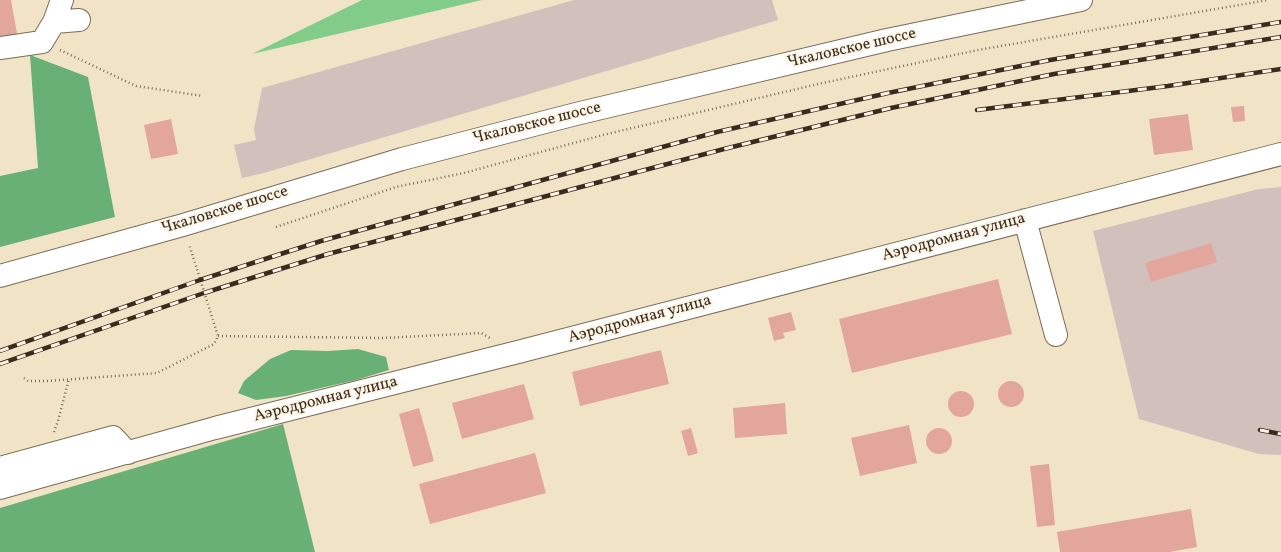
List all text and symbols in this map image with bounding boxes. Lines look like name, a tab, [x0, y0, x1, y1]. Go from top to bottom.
street label: Чкаловское шоссе	[786, 25, 918, 73]
street label: Чкаловское шоссе	[471, 99, 603, 149]
street label: Чкаловское шоссе	[159, 183, 291, 239]
street label: Аэродромная улица	[880, 210, 1028, 266]
street label: Аэродромная улица	[566, 292, 714, 348]
street label: Аэродромная улица	[252, 373, 400, 427]

